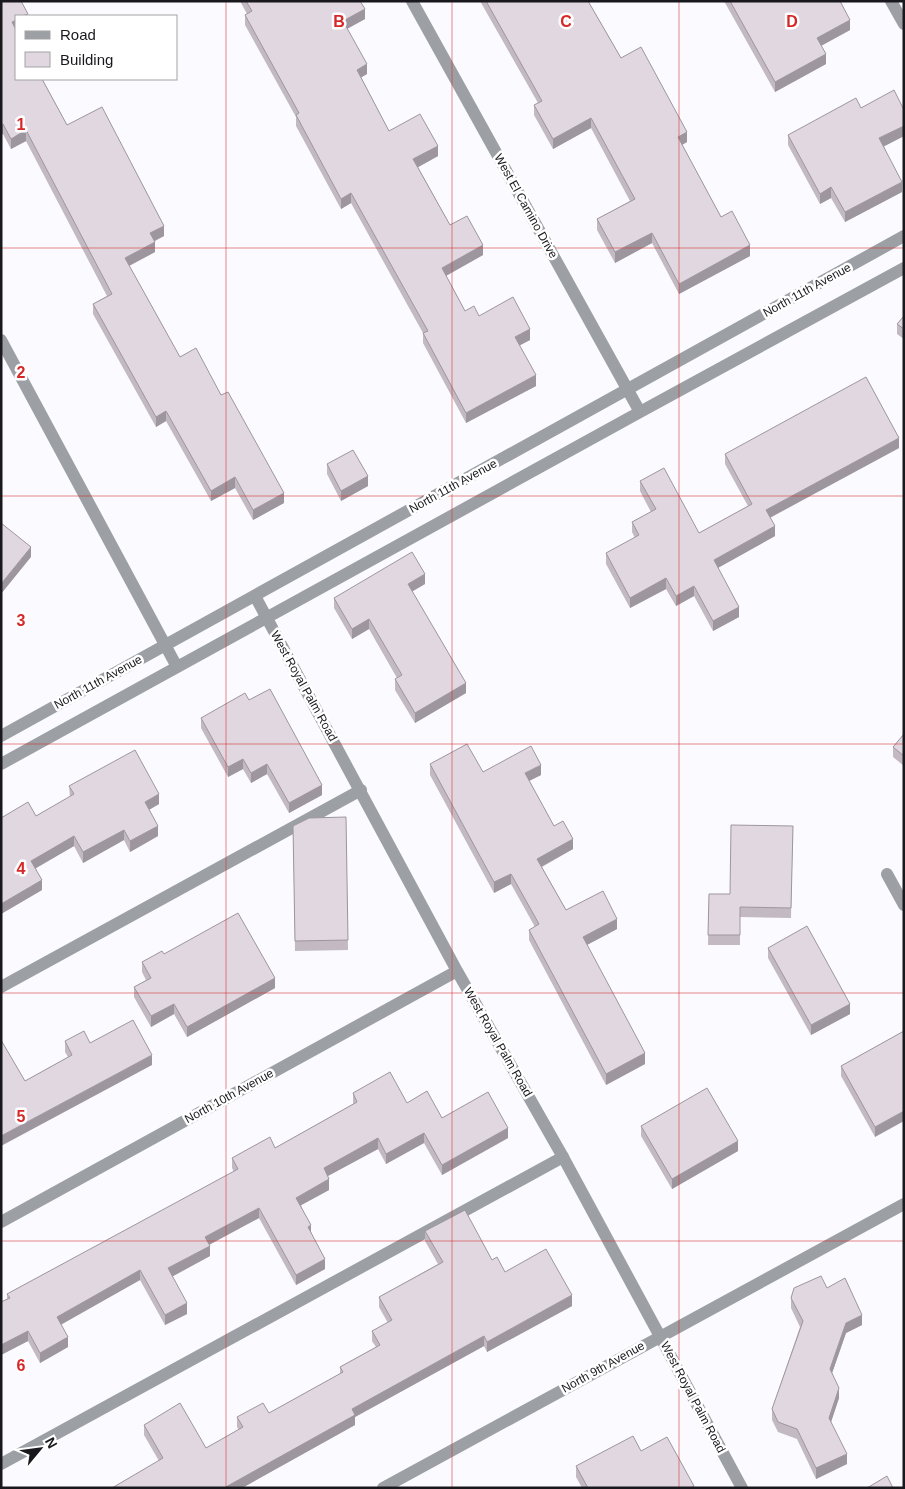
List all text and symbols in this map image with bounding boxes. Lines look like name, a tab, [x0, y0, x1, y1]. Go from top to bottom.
text: B	[333, 13, 345, 30]
text: C	[560, 13, 572, 30]
text: D	[786, 13, 798, 30]
legend	[15, 15, 178, 80]
text: Road	[60, 26, 96, 43]
text: Building	[60, 51, 113, 68]
text: 1	[17, 116, 26, 133]
street label: West El Camino Drive	[491, 151, 561, 261]
street label: North 11th Avenue	[761, 260, 854, 320]
text: 2	[17, 364, 26, 381]
street label: North 11th Avenue	[407, 456, 500, 516]
text: 3	[17, 612, 26, 629]
street label: West Royal Palm Road	[268, 628, 340, 744]
street label: North 11th Avenue	[52, 652, 145, 712]
text: 4	[17, 860, 26, 877]
street label: West Royal Palm Road	[461, 985, 535, 1099]
street label: North 10th Avenue	[182, 1066, 276, 1126]
text: 5	[17, 1108, 26, 1125]
street label: North 9th Avenue	[559, 1338, 647, 1396]
street label: West Royal Palm Road	[658, 1339, 728, 1455]
text: 6	[17, 1357, 26, 1374]
north arrow	[15, 1424, 65, 1474]
text: N	[42, 1434, 61, 1451]

